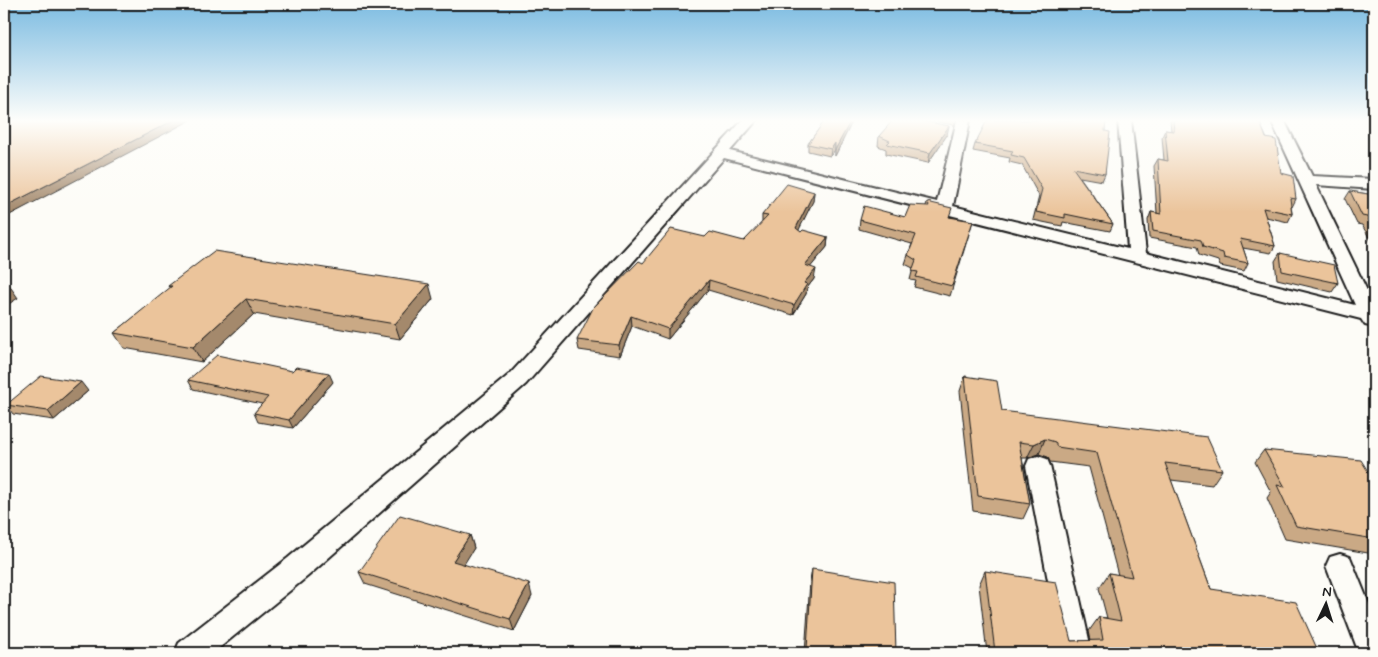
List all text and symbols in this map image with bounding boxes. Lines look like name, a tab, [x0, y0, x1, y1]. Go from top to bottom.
north arrow	[1300, 580, 1350, 630]
text: N	[1322, 583, 1332, 601]

